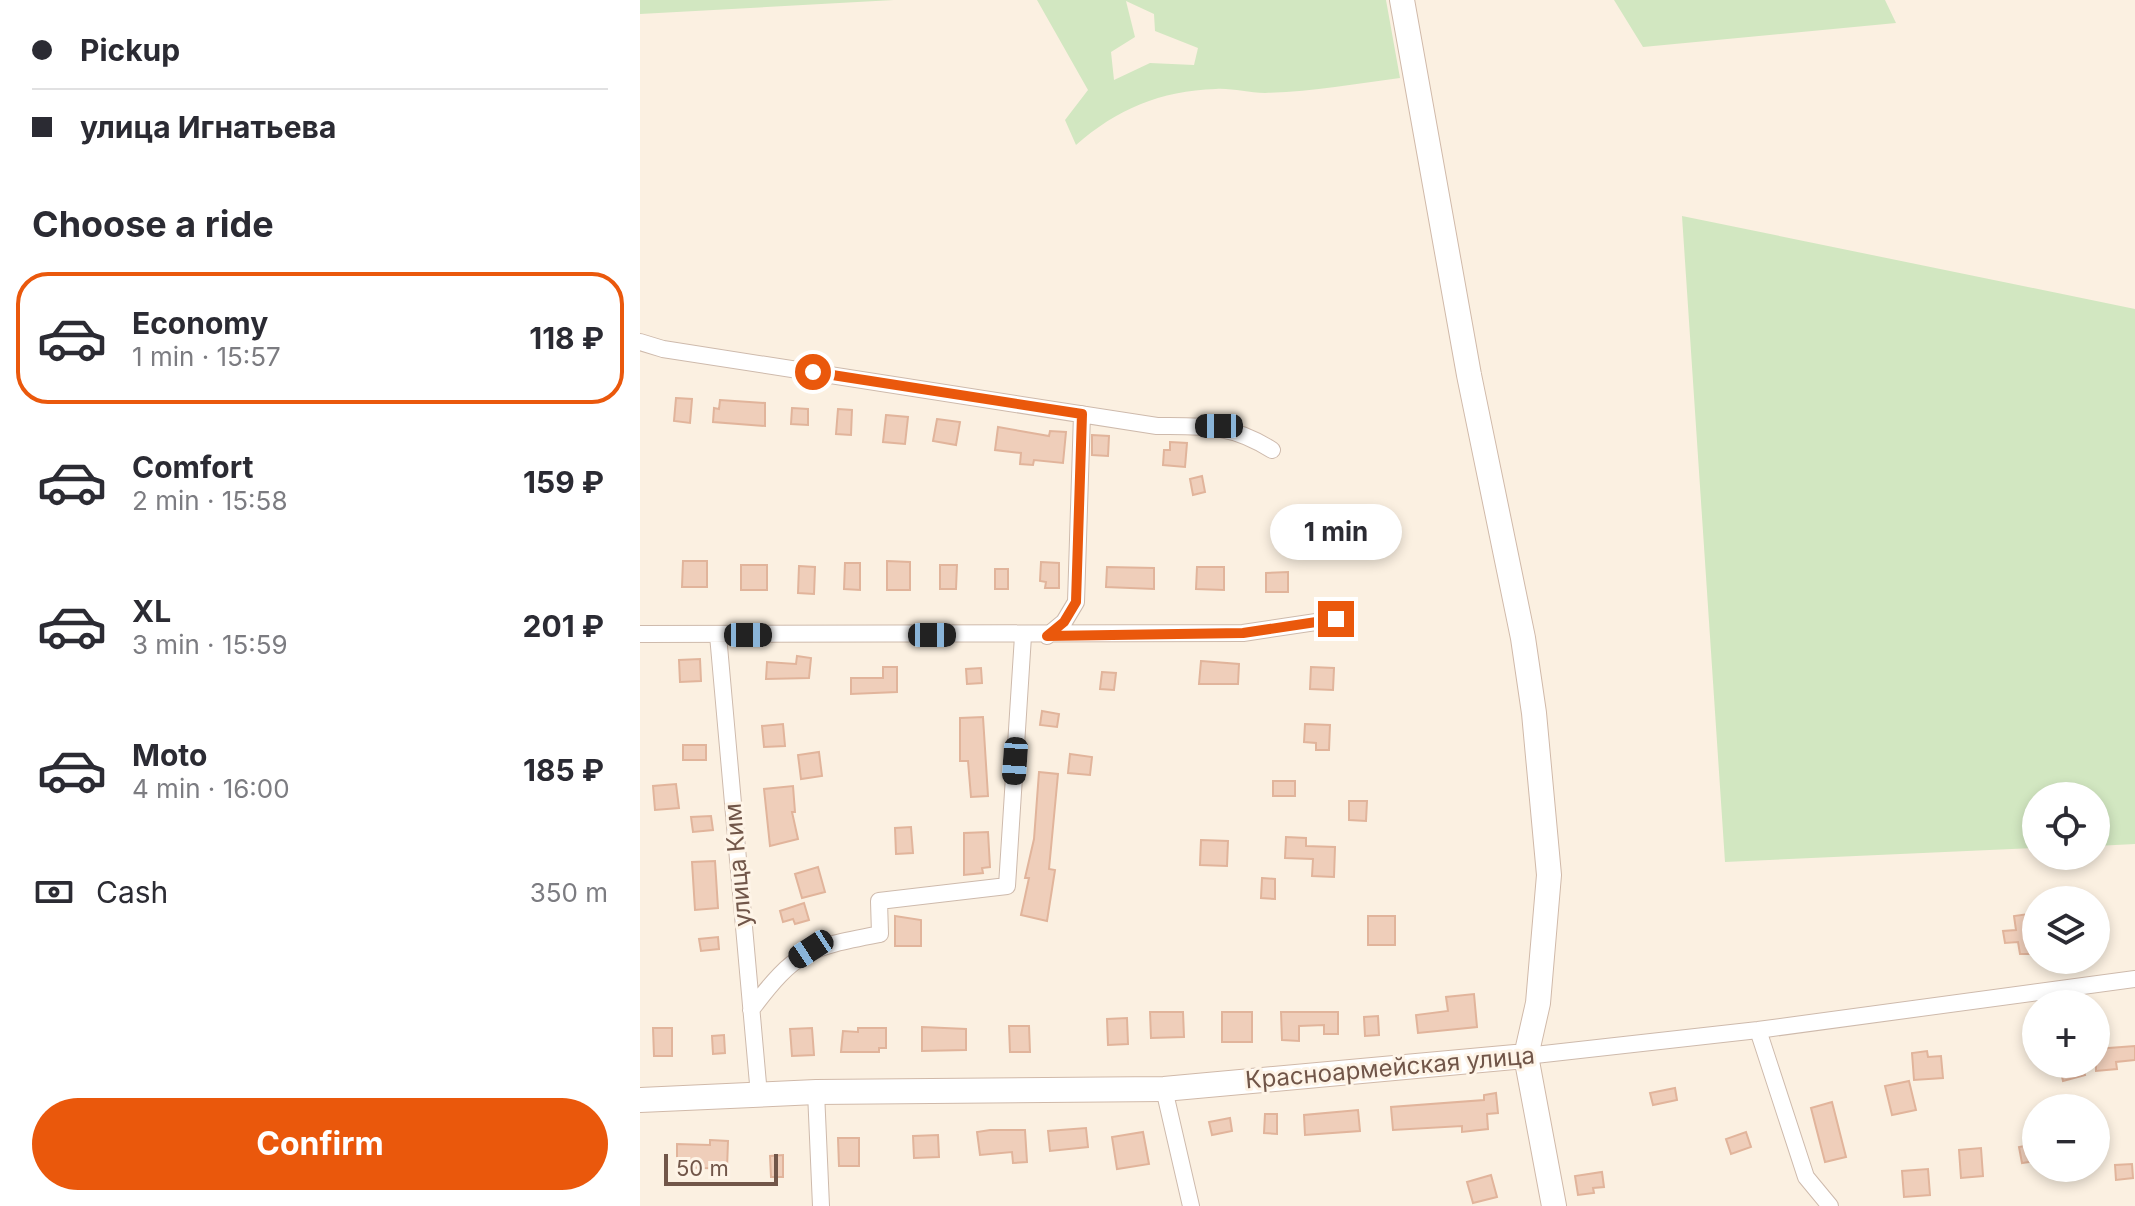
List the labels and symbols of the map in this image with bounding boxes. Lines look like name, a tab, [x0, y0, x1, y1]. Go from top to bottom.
route start	[795, 354, 831, 390]
car	[1195, 414, 1243, 438]
callout: 1 min	[1270, 503, 1402, 559]
route end	[1318, 601, 1354, 637]
car	[724, 623, 772, 647]
car	[908, 623, 956, 647]
car	[1001, 736, 1029, 786]
street label: улица Ким	[718, 802, 757, 928]
car	[784, 926, 838, 972]
street label: Красноармейская улица	[1244, 1040, 1536, 1095]
scale bar	[664, 1150, 778, 1186]

